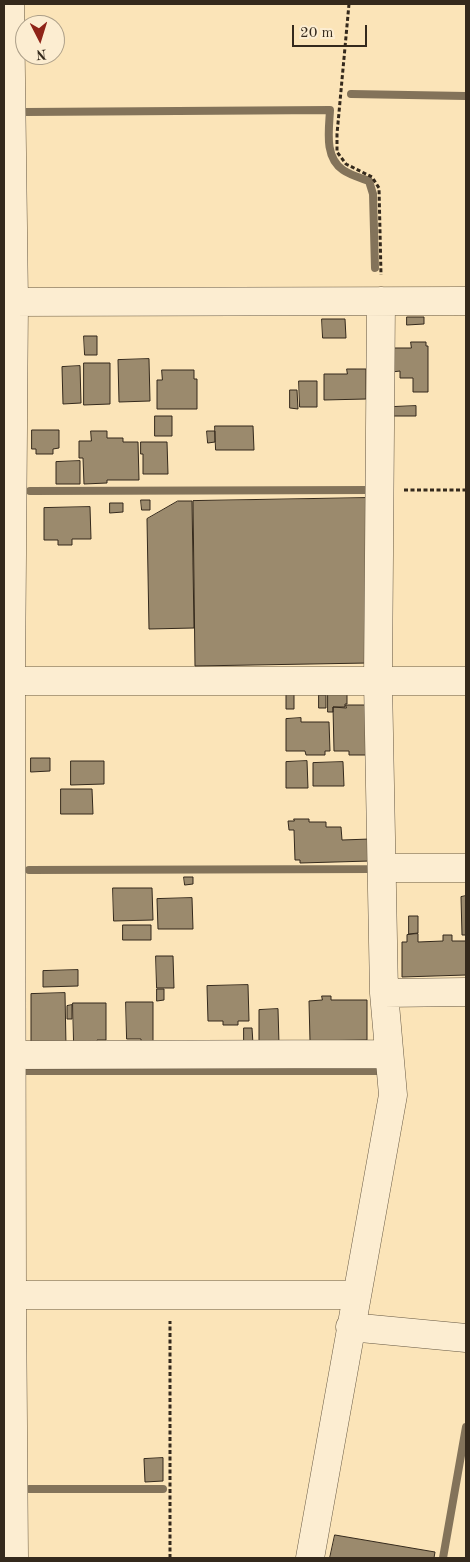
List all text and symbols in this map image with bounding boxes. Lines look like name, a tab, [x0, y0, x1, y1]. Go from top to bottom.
north arrow	[15, 15, 65, 65]
scale bar	[295, 15, 370, 47]
text: 20 m	[300, 26, 334, 41]
text: N	[35, 47, 47, 61]

